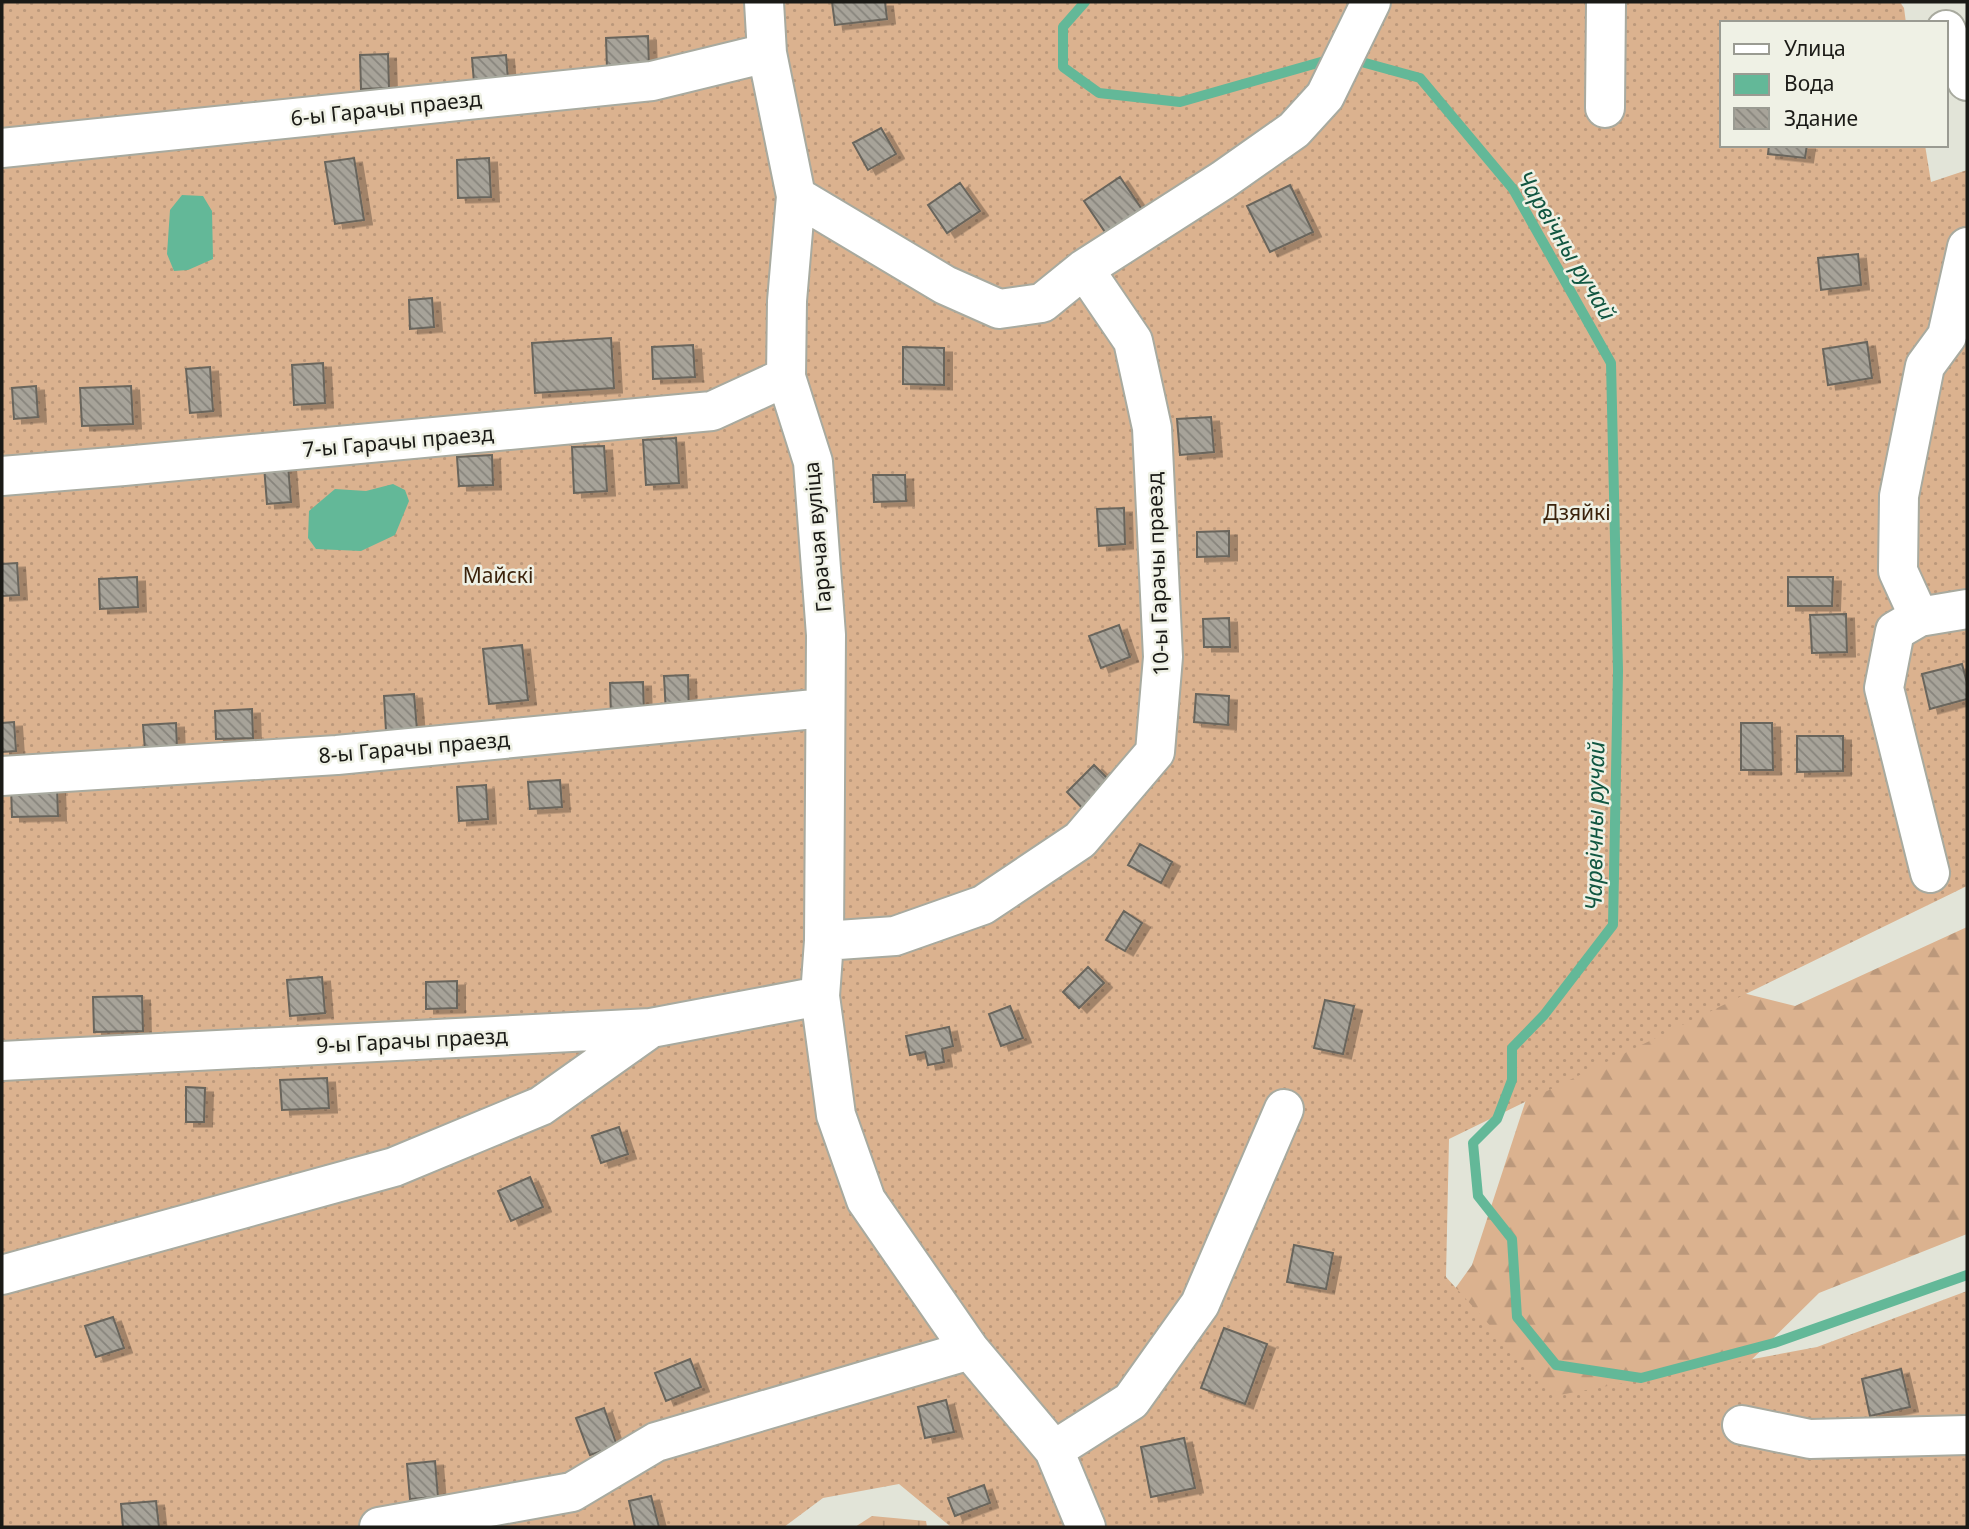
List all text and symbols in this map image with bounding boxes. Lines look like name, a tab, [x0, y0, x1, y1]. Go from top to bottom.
legend	[1720, 21, 1948, 147]
text: Улица	[1784, 34, 1846, 62]
text: Вода	[1784, 69, 1834, 97]
street label: 6-ы Гарачы праезд	[289, 84, 483, 132]
text: Здание	[1784, 104, 1858, 132]
water label: Чарвічны ручай	[1510, 164, 1624, 326]
street label: 7-ы Гарачы праезд	[301, 419, 495, 463]
street label: Гарачая вуліца	[796, 460, 838, 614]
street label: 10-ы Гарачы праезд	[1139, 471, 1175, 676]
park label: Дзяйкі	[1543, 498, 1611, 526]
park label: Майскі	[463, 561, 533, 589]
street label: 8-ы Гарачы праезд	[317, 725, 511, 769]
water label: Чарвічны ручай	[1577, 741, 1611, 911]
street label: 9-ы Гарачы праезд	[316, 1021, 509, 1059]

